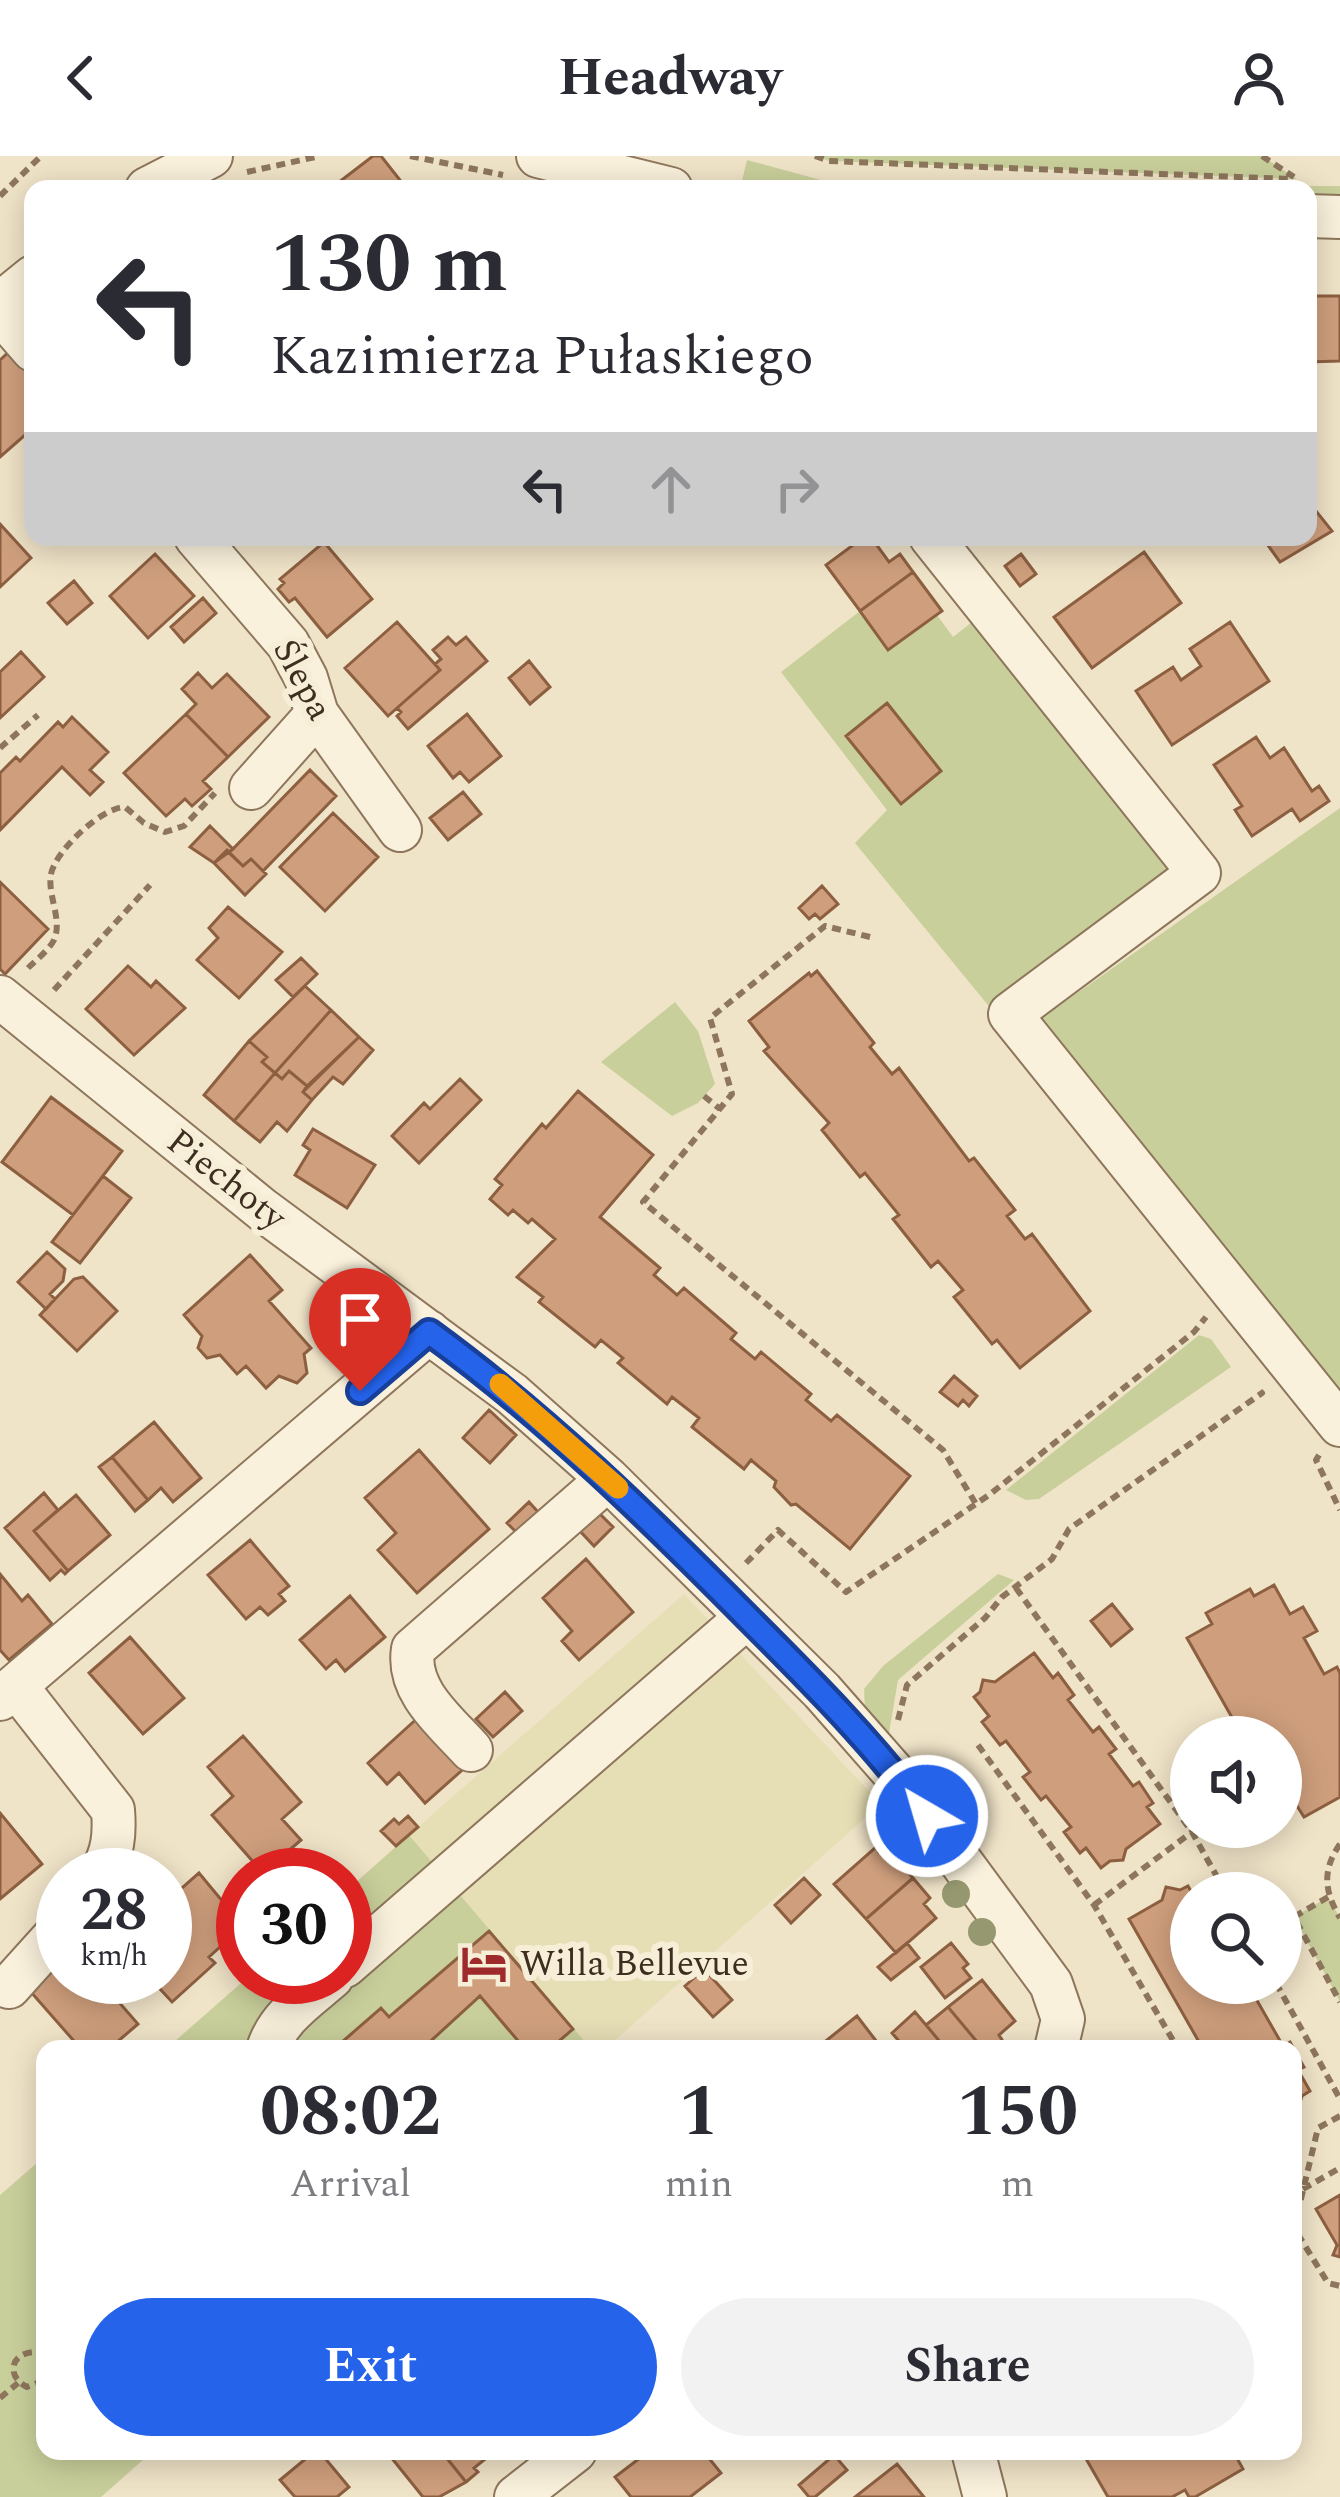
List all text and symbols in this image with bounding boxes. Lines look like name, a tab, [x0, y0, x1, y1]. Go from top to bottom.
text: Headway	[558, 37, 782, 119]
icon: back	[48, 45, 114, 111]
icon: person	[1226, 45, 1292, 111]
text: 130 m	[270, 201, 508, 329]
icon: left	[72, 228, 228, 384]
text: Kazimierza Pułaskiego	[270, 316, 814, 398]
icon: left	[512, 456, 578, 522]
icon: ahead	[638, 456, 704, 522]
icon: right	[764, 456, 830, 522]
street label: Ślepa	[258, 629, 346, 731]
street label: Piechoty	[154, 1115, 299, 1246]
pin	[309, 1268, 411, 1391]
icon: arrive	[327, 1286, 393, 1352]
map controls	[1170, 1716, 1302, 2004]
button: sound	[1170, 1716, 1302, 1848]
position arrow	[864, 1753, 990, 1879]
speed limit sign: 30	[216, 1848, 372, 2004]
text: 28	[80, 1865, 148, 1957]
button: search	[1170, 1872, 1302, 2004]
text: km/h	[80, 1933, 148, 1979]
place label: Willa Bellevue	[520, 1937, 749, 1992]
hotel icon: Willa Bellevue	[459, 1939, 509, 1989]
text: 08:02	[260, 2058, 441, 2167]
text: 1	[679, 2058, 719, 2167]
text: 150	[957, 2058, 1078, 2167]
text: Arrival	[290, 2155, 411, 2214]
text: min	[665, 2155, 733, 2214]
text: m	[1001, 2155, 1034, 2214]
button: Exit	[84, 2298, 657, 2436]
button: Share	[681, 2298, 1254, 2436]

